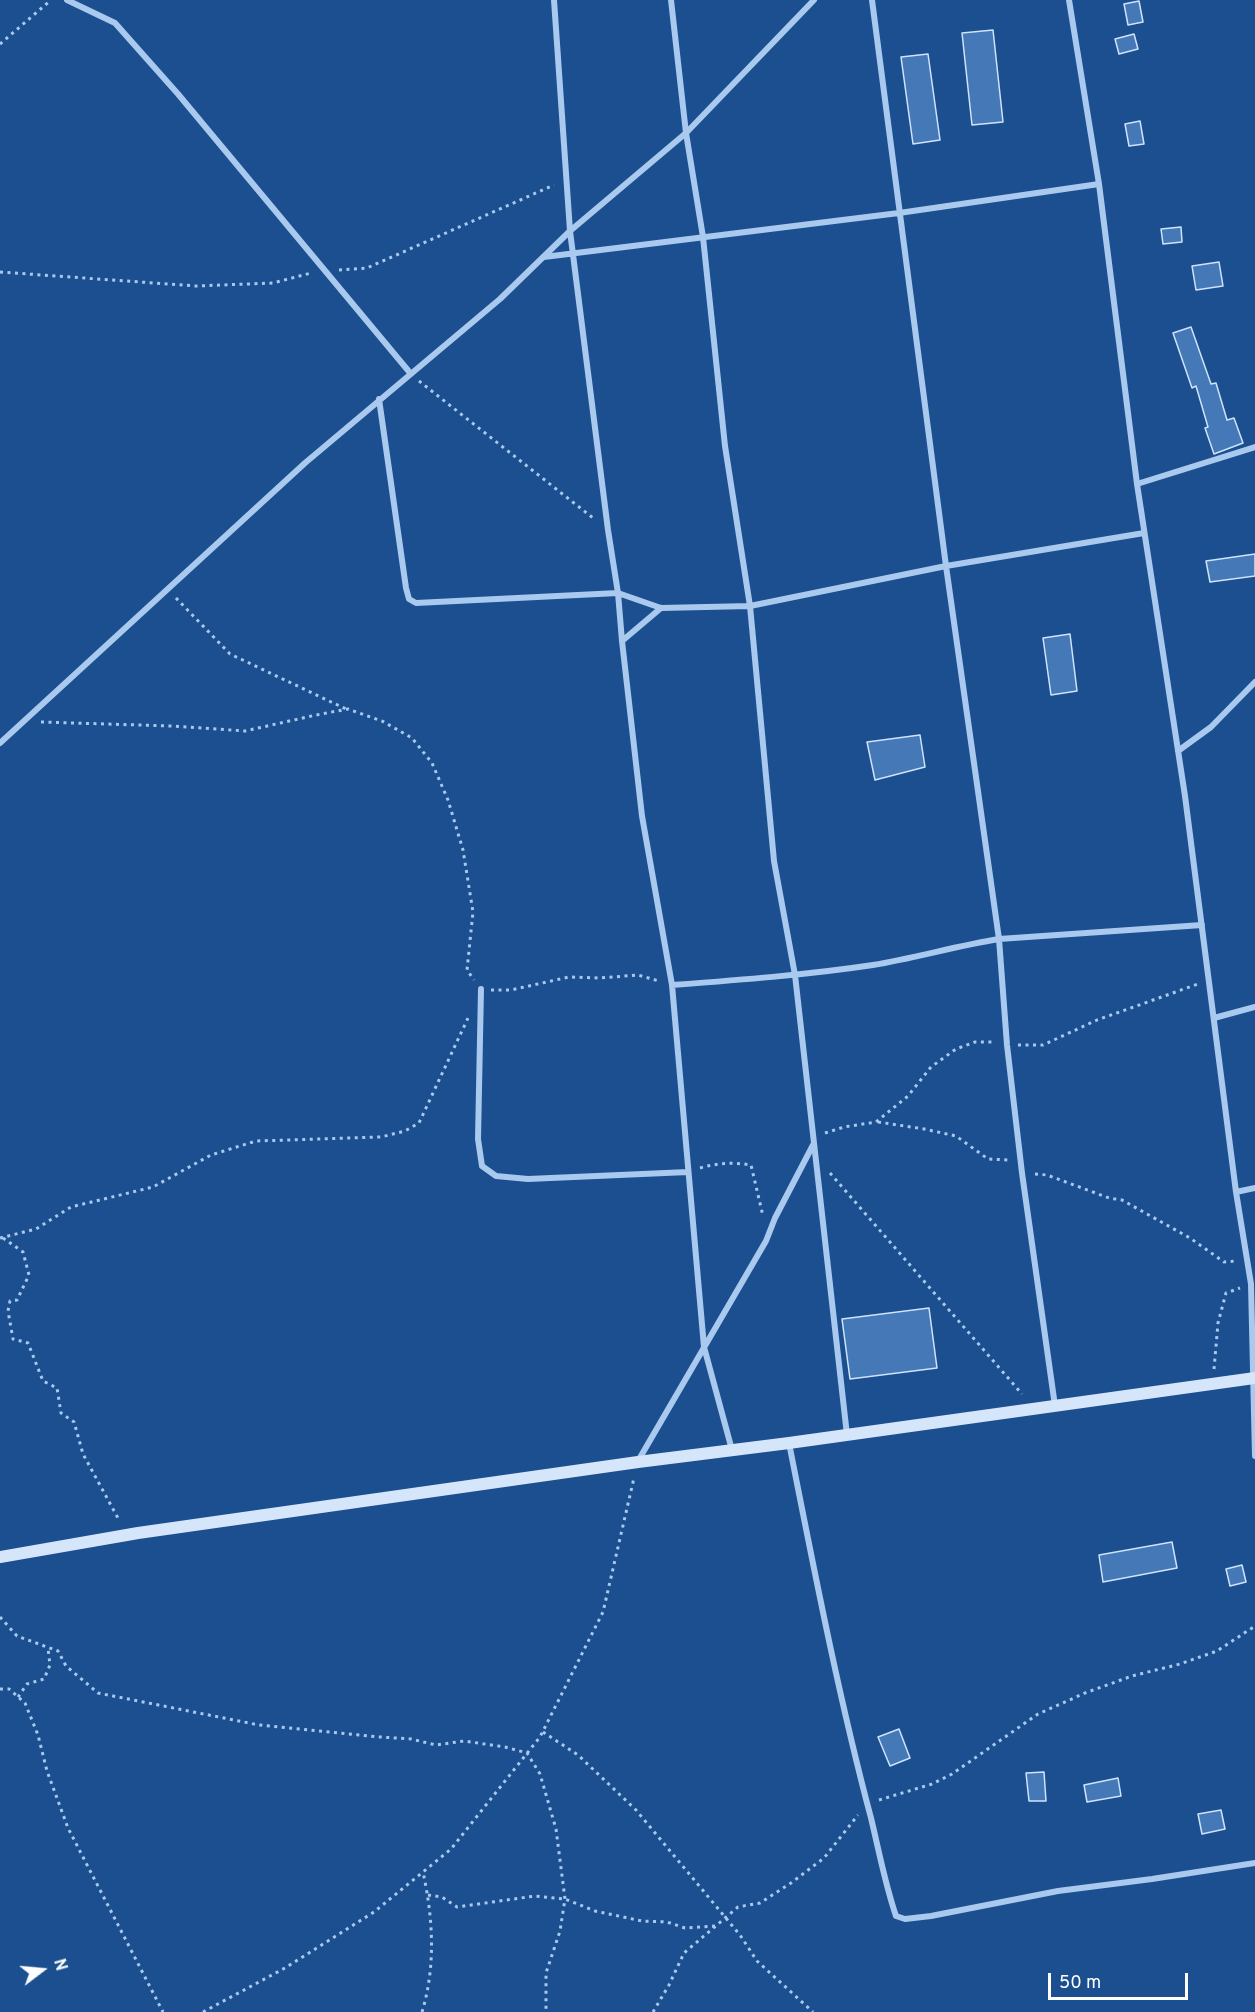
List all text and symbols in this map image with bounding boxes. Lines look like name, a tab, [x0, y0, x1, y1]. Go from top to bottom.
north arrow	[12, 1940, 72, 2000]
text: N	[48, 1957, 71, 1973]
scale bar	[1051, 1961, 1190, 1999]
text: 50 m	[1059, 1972, 1101, 1995]

